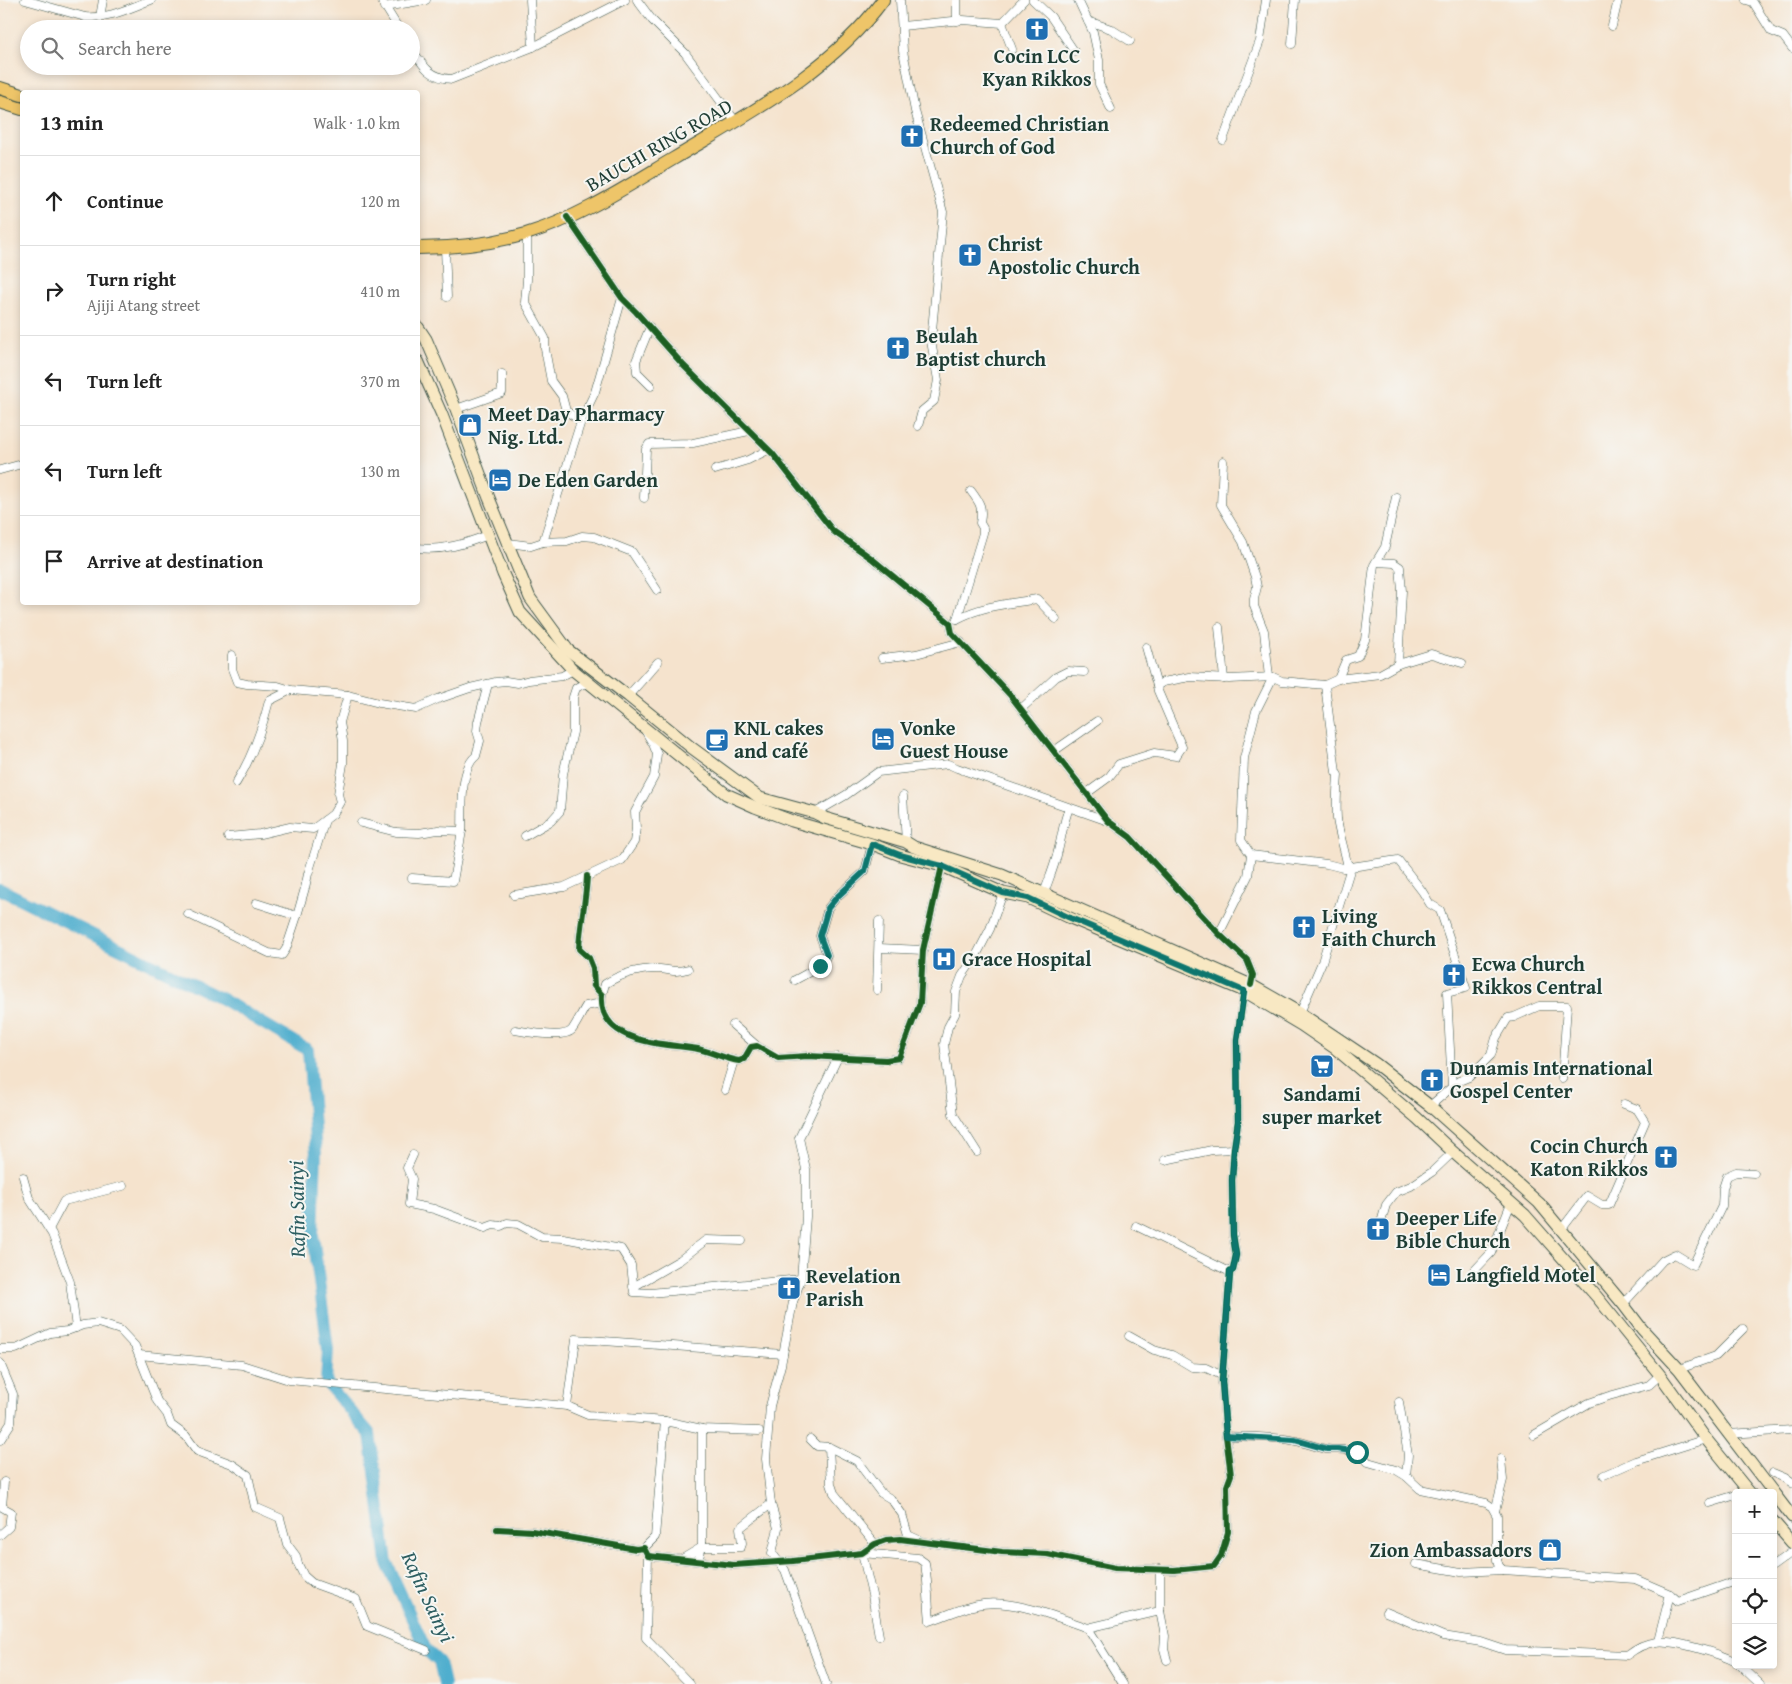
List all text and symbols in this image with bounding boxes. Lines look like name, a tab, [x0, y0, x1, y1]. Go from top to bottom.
church icon: Cocin LCC Kyan Rikkos	[1024, 16, 1050, 42]
search box	[20, 20, 420, 75]
icon: search	[38, 34, 66, 62]
text: Search here	[78, 34, 172, 62]
place label: Cocin LCC Kyan Rikkos	[982, 41, 1092, 93]
street label: BAUCHI RING ROAD	[580, 91, 737, 198]
text: 13 min	[40, 107, 103, 138]
place label: Redeemed Christian Church of God	[930, 109, 1109, 161]
text: Walk · 1.0 km	[313, 111, 400, 135]
church icon: Redeemed Christian Church of God	[899, 123, 925, 149]
icon: ahead	[40, 187, 68, 215]
text: Continue	[87, 187, 164, 215]
text: 120 m	[360, 189, 400, 213]
place label: Christ Apostolic Church	[988, 229, 1140, 281]
church icon: Christ Apostolic Church	[957, 242, 983, 268]
text: Turn right	[87, 265, 176, 293]
icon: right	[40, 277, 68, 305]
text: 410 m	[360, 279, 400, 303]
text: Ajiji Atang street	[87, 293, 200, 317]
place label: Beulah Baptist church	[916, 321, 1046, 373]
church icon: Beulah Baptist church	[885, 335, 911, 361]
icon: left	[40, 367, 68, 395]
text: Turn left	[87, 367, 162, 395]
text: 370 m	[360, 369, 400, 393]
place label: Meet Day Pharmacy Nig. Ltd.	[488, 399, 665, 451]
shop icon: Meet Day Pharmacy Nig. Ltd.	[457, 412, 483, 438]
icon: left	[40, 457, 68, 485]
text: Turn left	[87, 457, 162, 485]
text: 130 m	[360, 459, 400, 483]
place label: De Eden Garden	[518, 465, 658, 494]
hotel icon: De Eden Garden	[487, 467, 513, 493]
icon: arrive	[40, 547, 68, 575]
text: Arrive at destination	[87, 547, 263, 575]
place label: KNL cakes and café	[734, 713, 824, 765]
place label: Vonke Guest House	[900, 713, 1009, 765]
hotel icon: Vonke Guest House	[870, 726, 896, 752]
cafe icon: KNL cakes and café	[704, 727, 730, 753]
place label: Living Faith Church	[1322, 901, 1436, 953]
church icon: Living Faith Church	[1291, 914, 1317, 940]
place label: Grace Hospital	[962, 944, 1092, 973]
hospital icon: Grace Hospital	[931, 946, 957, 972]
place label: Ecwa Church Rikkos Central	[1472, 949, 1603, 1001]
route end	[809, 955, 832, 978]
church icon: Ecwa Church Rikkos Central	[1441, 962, 1467, 988]
supermarket icon: Sandami super market	[1309, 1053, 1335, 1079]
place label: Dunamis International Gospel Center	[1450, 1053, 1653, 1105]
church icon: Dunamis International Gospel Center	[1419, 1067, 1445, 1093]
place label: Sandami super market	[1262, 1079, 1382, 1131]
place label: Cocin Church Katon Rikkos	[1530, 1131, 1648, 1183]
church icon: Cocin Church Katon Rikkos	[1653, 1144, 1679, 1170]
water label: Rafin Sainyi	[280, 1160, 313, 1259]
place label: Deeper Life Bible Church	[1396, 1203, 1510, 1255]
church icon: Deeper Life Bible Church	[1365, 1216, 1391, 1242]
place label: Langfield Motel	[1456, 1260, 1596, 1289]
place label: Revelation Parish	[806, 1261, 901, 1313]
hotel icon: Langfield Motel	[1426, 1262, 1452, 1288]
church icon: Revelation Parish	[776, 1275, 802, 1301]
route start	[1346, 1441, 1369, 1464]
map controls	[1732, 1489, 1777, 1669]
button: +	[1732, 1489, 1777, 1534]
button: −	[1732, 1534, 1777, 1579]
place label: Zion Ambassadors	[1369, 1535, 1532, 1564]
shop icon: Zion Ambassadors	[1537, 1537, 1563, 1563]
water label: Rafin Sainyi	[393, 1545, 463, 1648]
button: locate	[1732, 1579, 1777, 1624]
button: layers	[1732, 1624, 1777, 1669]

